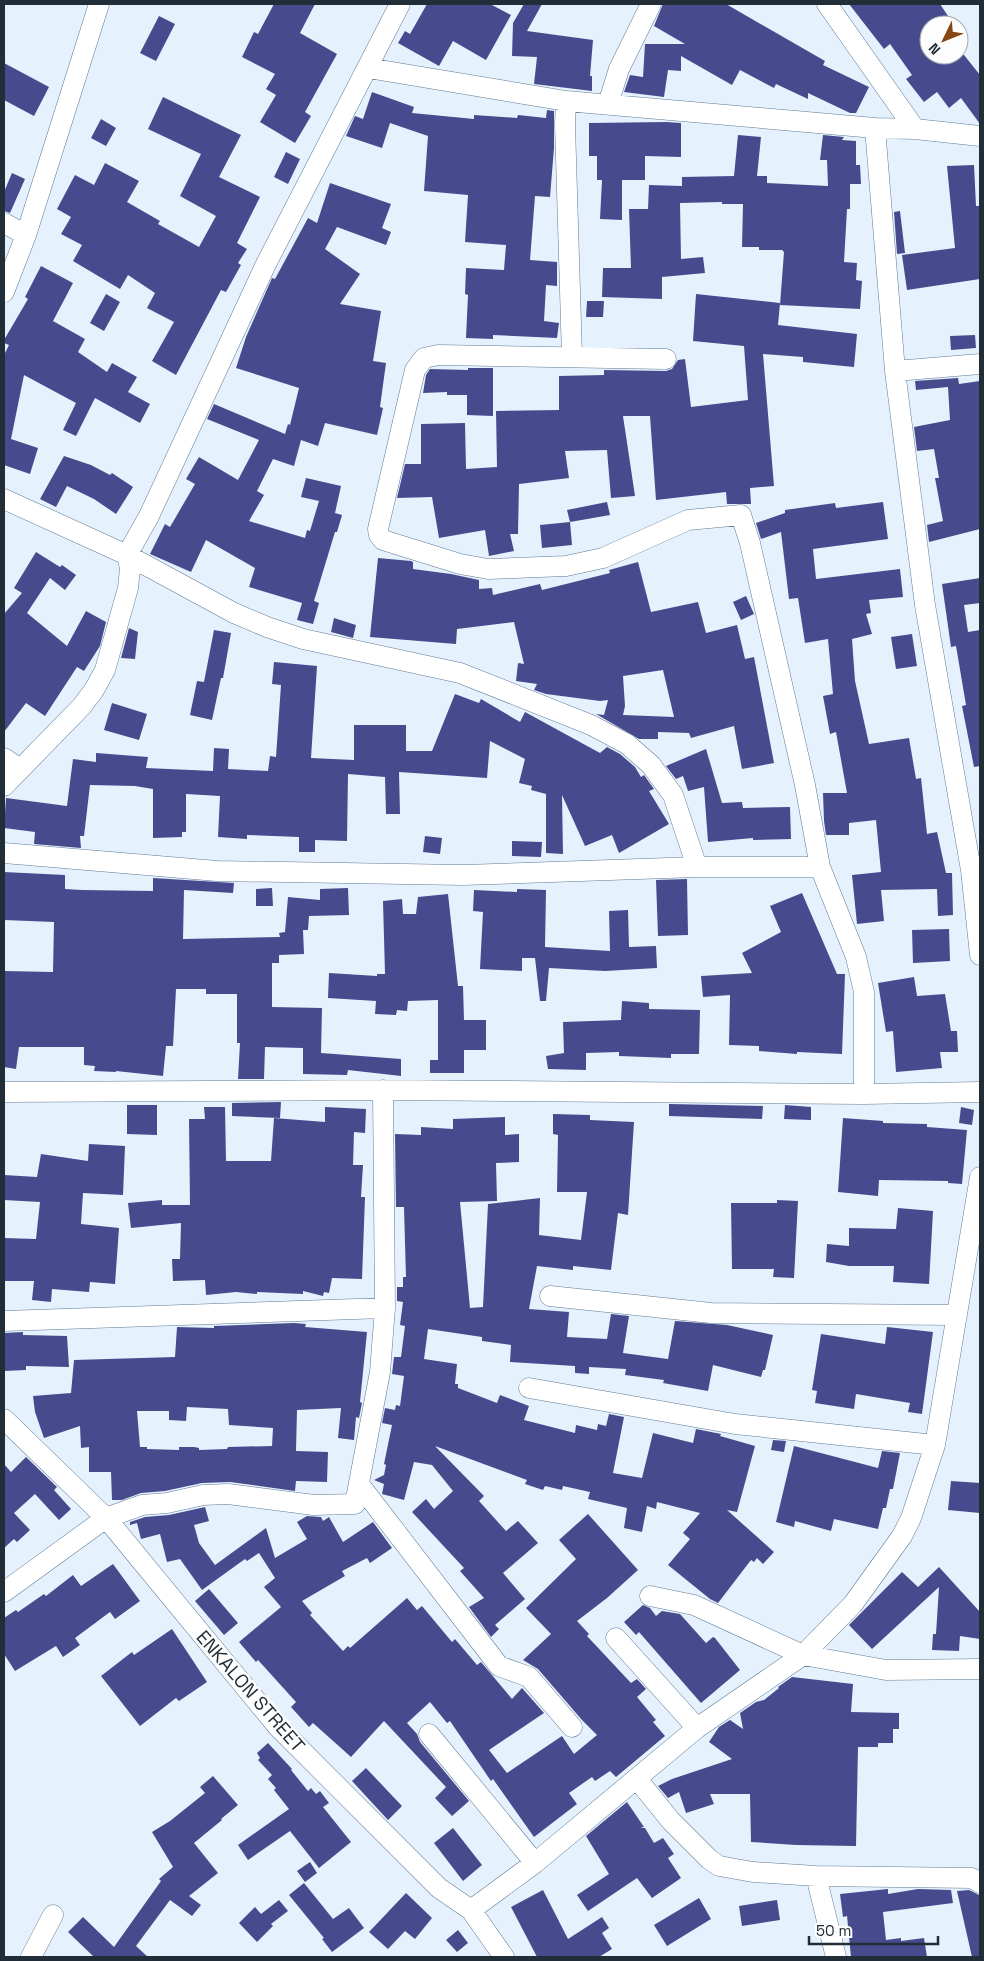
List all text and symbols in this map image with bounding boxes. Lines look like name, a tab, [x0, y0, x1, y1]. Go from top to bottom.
north arrow	[919, 15, 969, 65]
text: N	[925, 39, 944, 58]
street label: ENKALON STREET	[191, 1625, 311, 1758]
scale bar	[809, 1914, 938, 1946]
text: 50 m	[816, 1921, 851, 1940]

